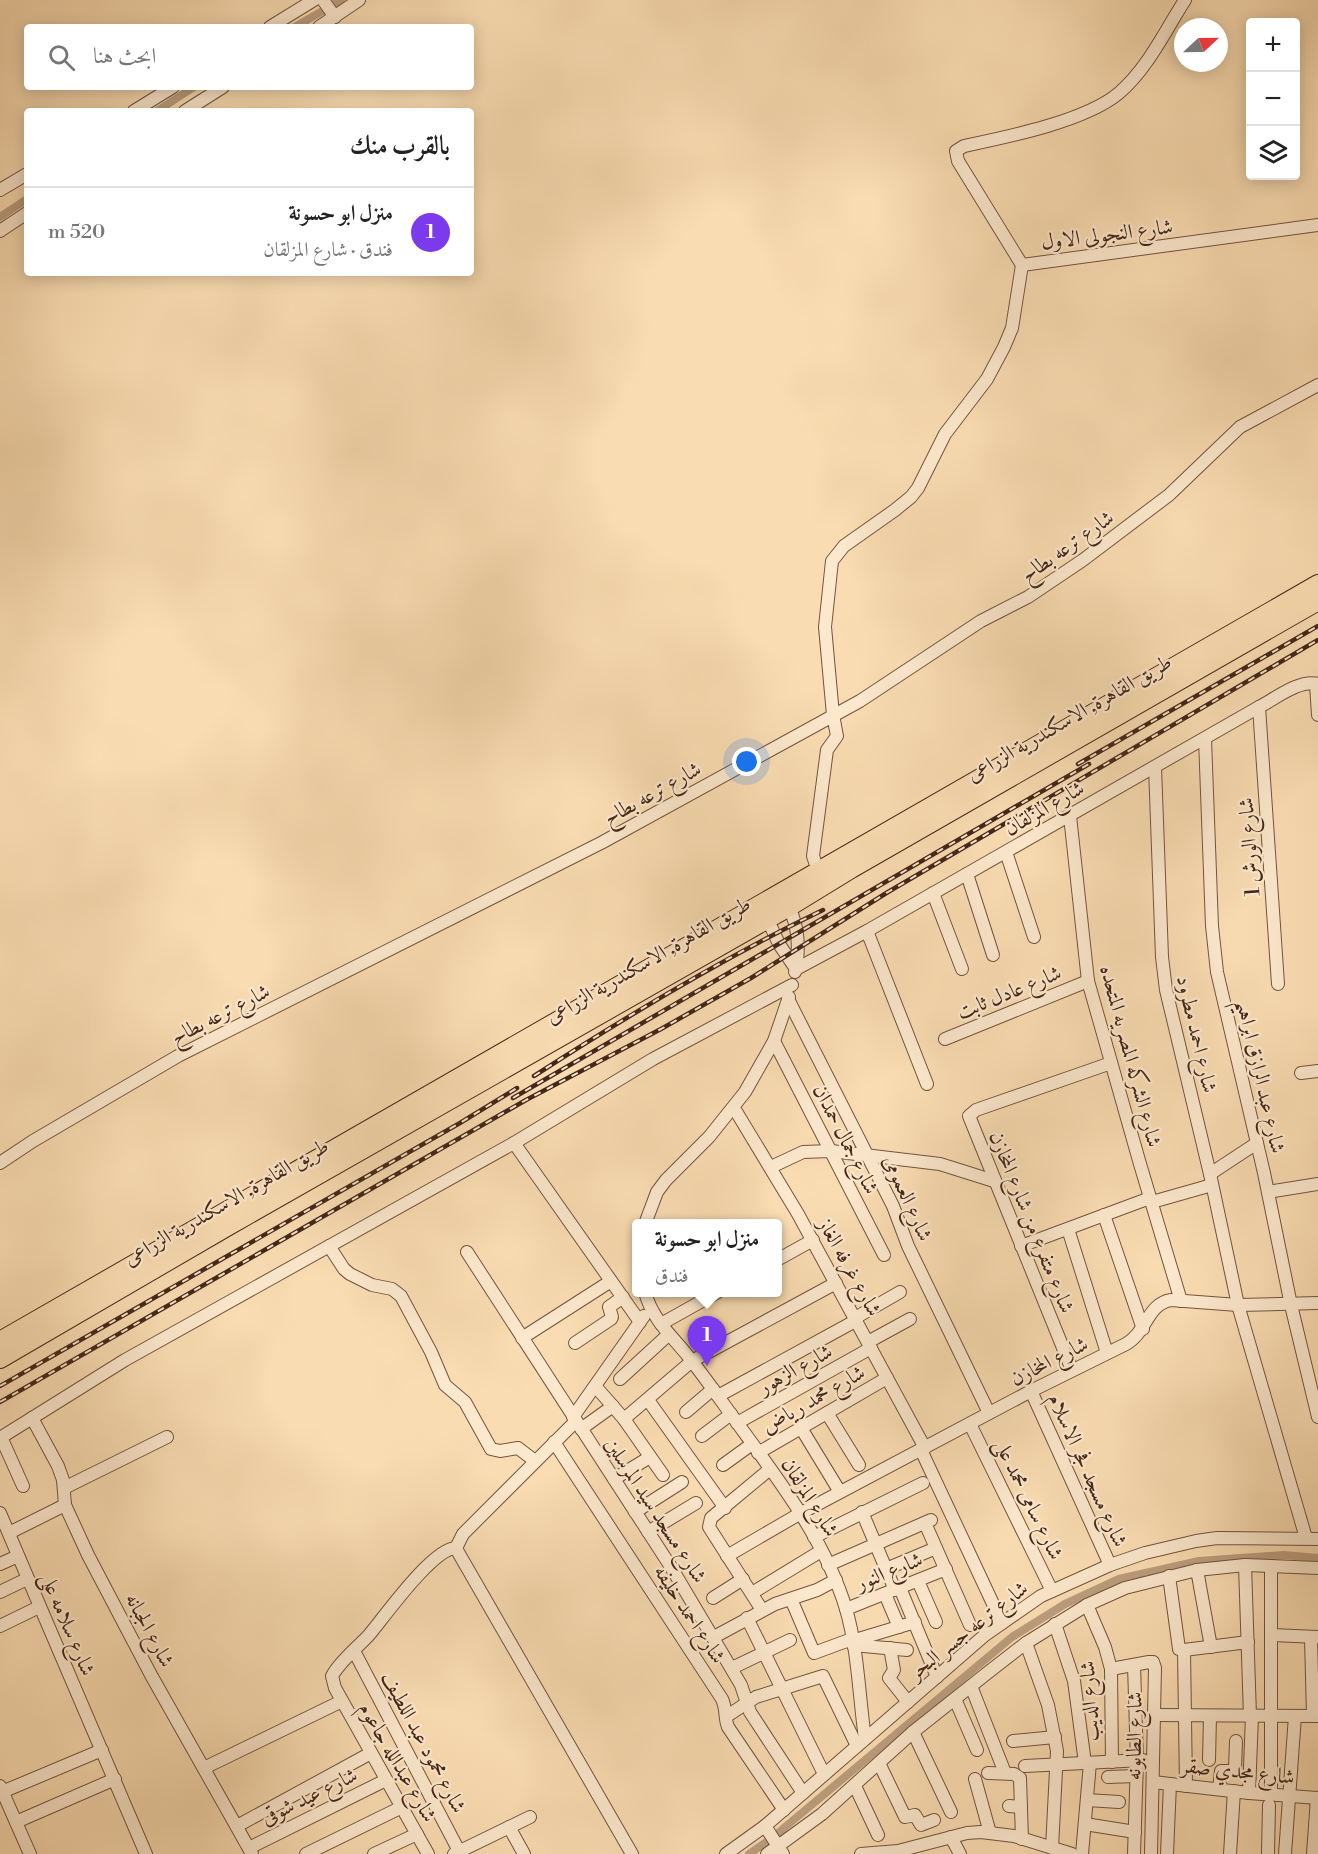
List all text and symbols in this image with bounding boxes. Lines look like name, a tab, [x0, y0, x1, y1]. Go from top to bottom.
north arrow	[1174, 18, 1228, 72]
map controls	[1246, 18, 1300, 180]
button: +	[1246, 18, 1300, 72]
search box	[24, 24, 474, 90]
icon: search	[45, 41, 78, 74]
text: ابحث هنا	[93, 43, 156, 70]
button: −	[1246, 72, 1300, 126]
button: layers	[1246, 126, 1300, 180]
text: بالقرب منك	[350, 130, 450, 162]
text: منزل ابو حسونة	[288, 200, 393, 227]
street label: شارع النجولى الاول	[1040, 214, 1175, 260]
text: 520 m	[48, 220, 105, 245]
text: 1	[426, 220, 435, 245]
text: فندق · شارع المزلقان	[263, 238, 393, 263]
street label: شارع ترعه بطاح	[1016, 505, 1122, 593]
street label: طريق القاهرة, الاسكندرية الزراعى	[962, 649, 1177, 788]
your location	[732, 747, 761, 776]
street label: شارع ترعه بطاح	[599, 756, 709, 836]
street label: شارع المزلقان	[1000, 775, 1091, 846]
street label: شارع الورش 1	[1234, 796, 1270, 897]
street label: طريق القاهرة, الاسكندرية الزراعى	[541, 891, 756, 1030]
street label: شارع عادل ثابت	[953, 960, 1067, 1029]
street label: شارع الشركه المصريه المتحده	[1089, 962, 1168, 1151]
street label: شارع احمد مطرود	[1166, 973, 1222, 1096]
street label: شارع ترعه بطاح	[166, 979, 277, 1056]
street label: شارع عبد الرازق ابراهيم	[1223, 997, 1290, 1157]
street label: شارع جمال حمدان	[803, 1080, 884, 1200]
street label: شارع متفرع من شارع المخازن	[979, 1128, 1079, 1319]
street label: طريق القاهرة, الاسكندرية الزراعى	[119, 1133, 334, 1272]
street label: شارع العمومى	[873, 1151, 938, 1247]
street label: شارع غرفه الغاز	[807, 1212, 887, 1323]
popup	[632, 1219, 782, 1297]
text: منزل ابو حسونة	[655, 1226, 759, 1253]
text: فندق	[655, 1264, 689, 1289]
pin: 1	[688, 1316, 726, 1366]
street label: شارع المخازن	[1006, 1331, 1095, 1396]
street label: شارع الزهور	[752, 1339, 839, 1405]
street label: شارع محمد رياض	[757, 1360, 872, 1443]
street label: شارع مسجد فجر الاسلام	[1038, 1389, 1133, 1553]
street label: شارع مسجد سيد المرسلين	[595, 1433, 712, 1591]
street label: شارع سامى محمد على	[984, 1435, 1069, 1566]
street label: شارع المزلقان	[771, 1453, 844, 1544]
street label: شارع النور	[850, 1547, 928, 1602]
street label: شارع احمد خليفه	[644, 1560, 731, 1671]
street label: شارع سلامه على	[30, 1569, 100, 1682]
street label: شارع ترعه جسر البحر	[902, 1576, 1036, 1690]
street label: شارع الجبانه	[115, 1589, 179, 1674]
street label: شارع الديب	[1075, 1660, 1109, 1742]
street label: شارع محمود عبد اللطيف	[371, 1667, 471, 1820]
street label: شارع الطابونه	[1121, 1692, 1153, 1781]
street label: شارع عبدالله جاعوم	[349, 1698, 442, 1829]
street label: شارع مجدي صقر	[1178, 1753, 1296, 1795]
street label: شارع عيد شوقى	[257, 1762, 364, 1835]

